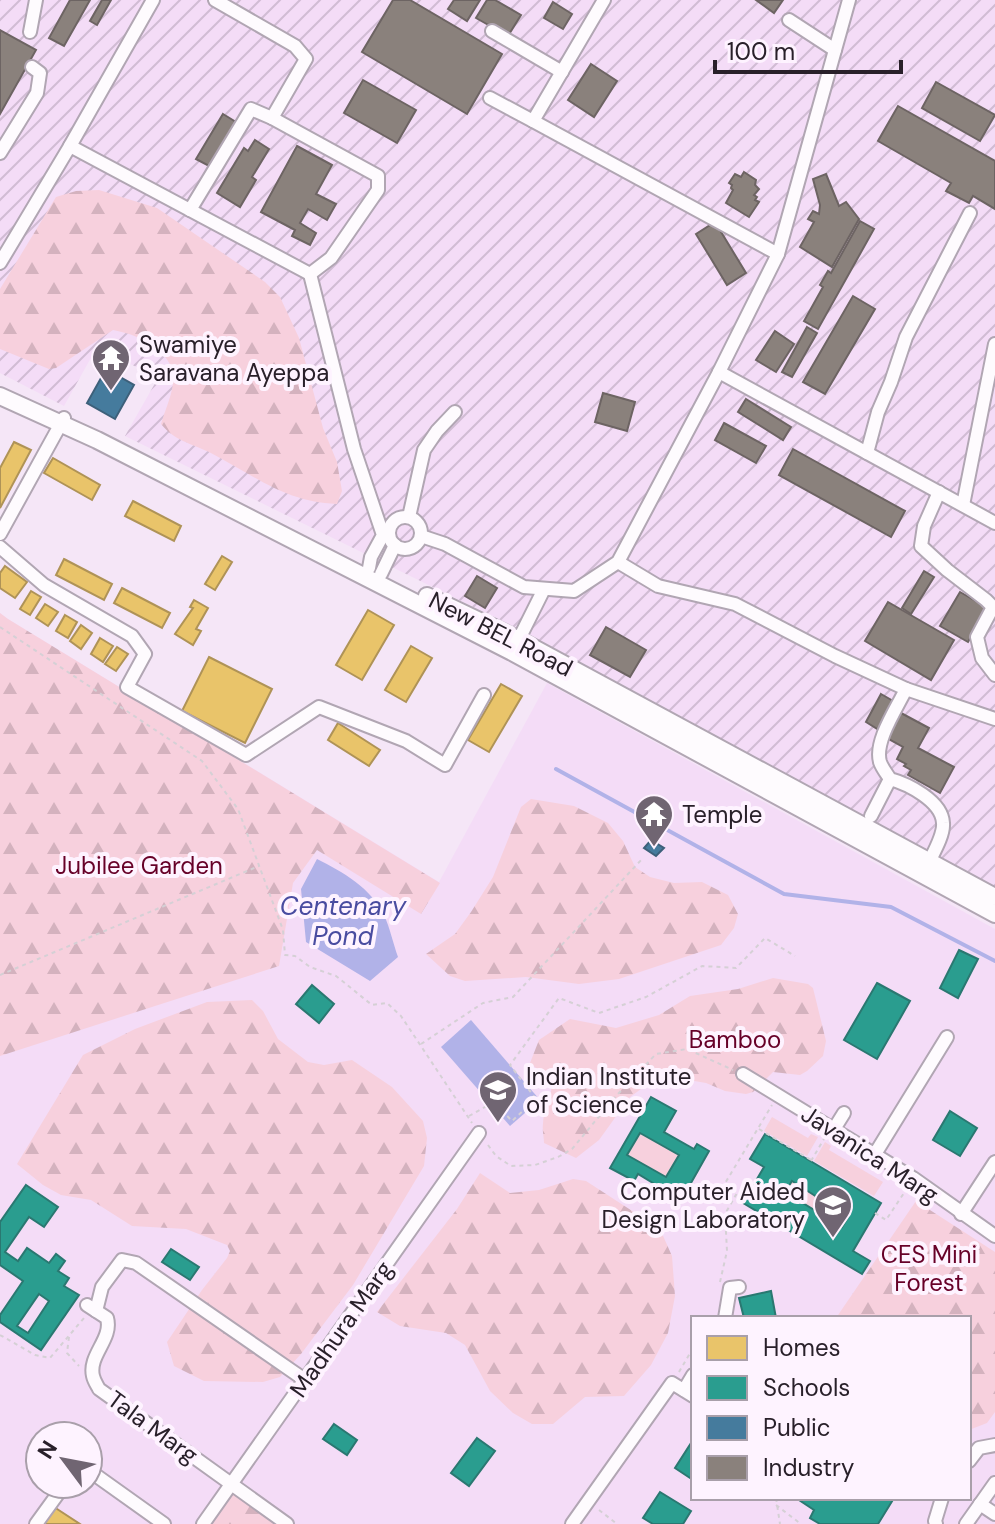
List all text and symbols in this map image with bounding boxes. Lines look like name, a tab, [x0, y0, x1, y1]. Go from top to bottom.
scale bar	[715, 24, 901, 74]
text: 100 m	[727, 36, 795, 67]
place label: Swamiye Saravana Ayeppa	[139, 329, 329, 388]
temple icon: Swamiye Saravana Ayeppa	[90, 337, 132, 392]
street label: New BEL Road	[424, 584, 578, 684]
temple icon: Temple	[633, 793, 675, 848]
place label: Temple	[682, 799, 762, 830]
park label: Jubilee Garden	[55, 850, 223, 881]
water label: Centenary Pond	[280, 889, 408, 953]
park label: Bamboo	[689, 1024, 781, 1055]
place label: Indian Institute of Science	[526, 1061, 691, 1120]
school or university icon: Indian Institute of Science	[477, 1069, 519, 1124]
street label: Javanica Marg	[795, 1098, 945, 1210]
place label: Computer Aided Design Laboratory	[601, 1176, 805, 1235]
school or university icon: Computer Aided Design Laboratory	[812, 1184, 854, 1239]
park label: CES Mini Forest	[881, 1239, 977, 1298]
street label: Madhura Marg	[283, 1255, 399, 1403]
legend	[691, 1316, 971, 1500]
text: Homes	[763, 1332, 841, 1363]
text: Schools	[763, 1372, 850, 1403]
street label: Tala Marg	[102, 1384, 204, 1470]
text: Public	[763, 1412, 831, 1443]
north arrow	[24, 1420, 104, 1500]
text: N	[31, 1435, 64, 1464]
text: Industry	[763, 1452, 854, 1483]

